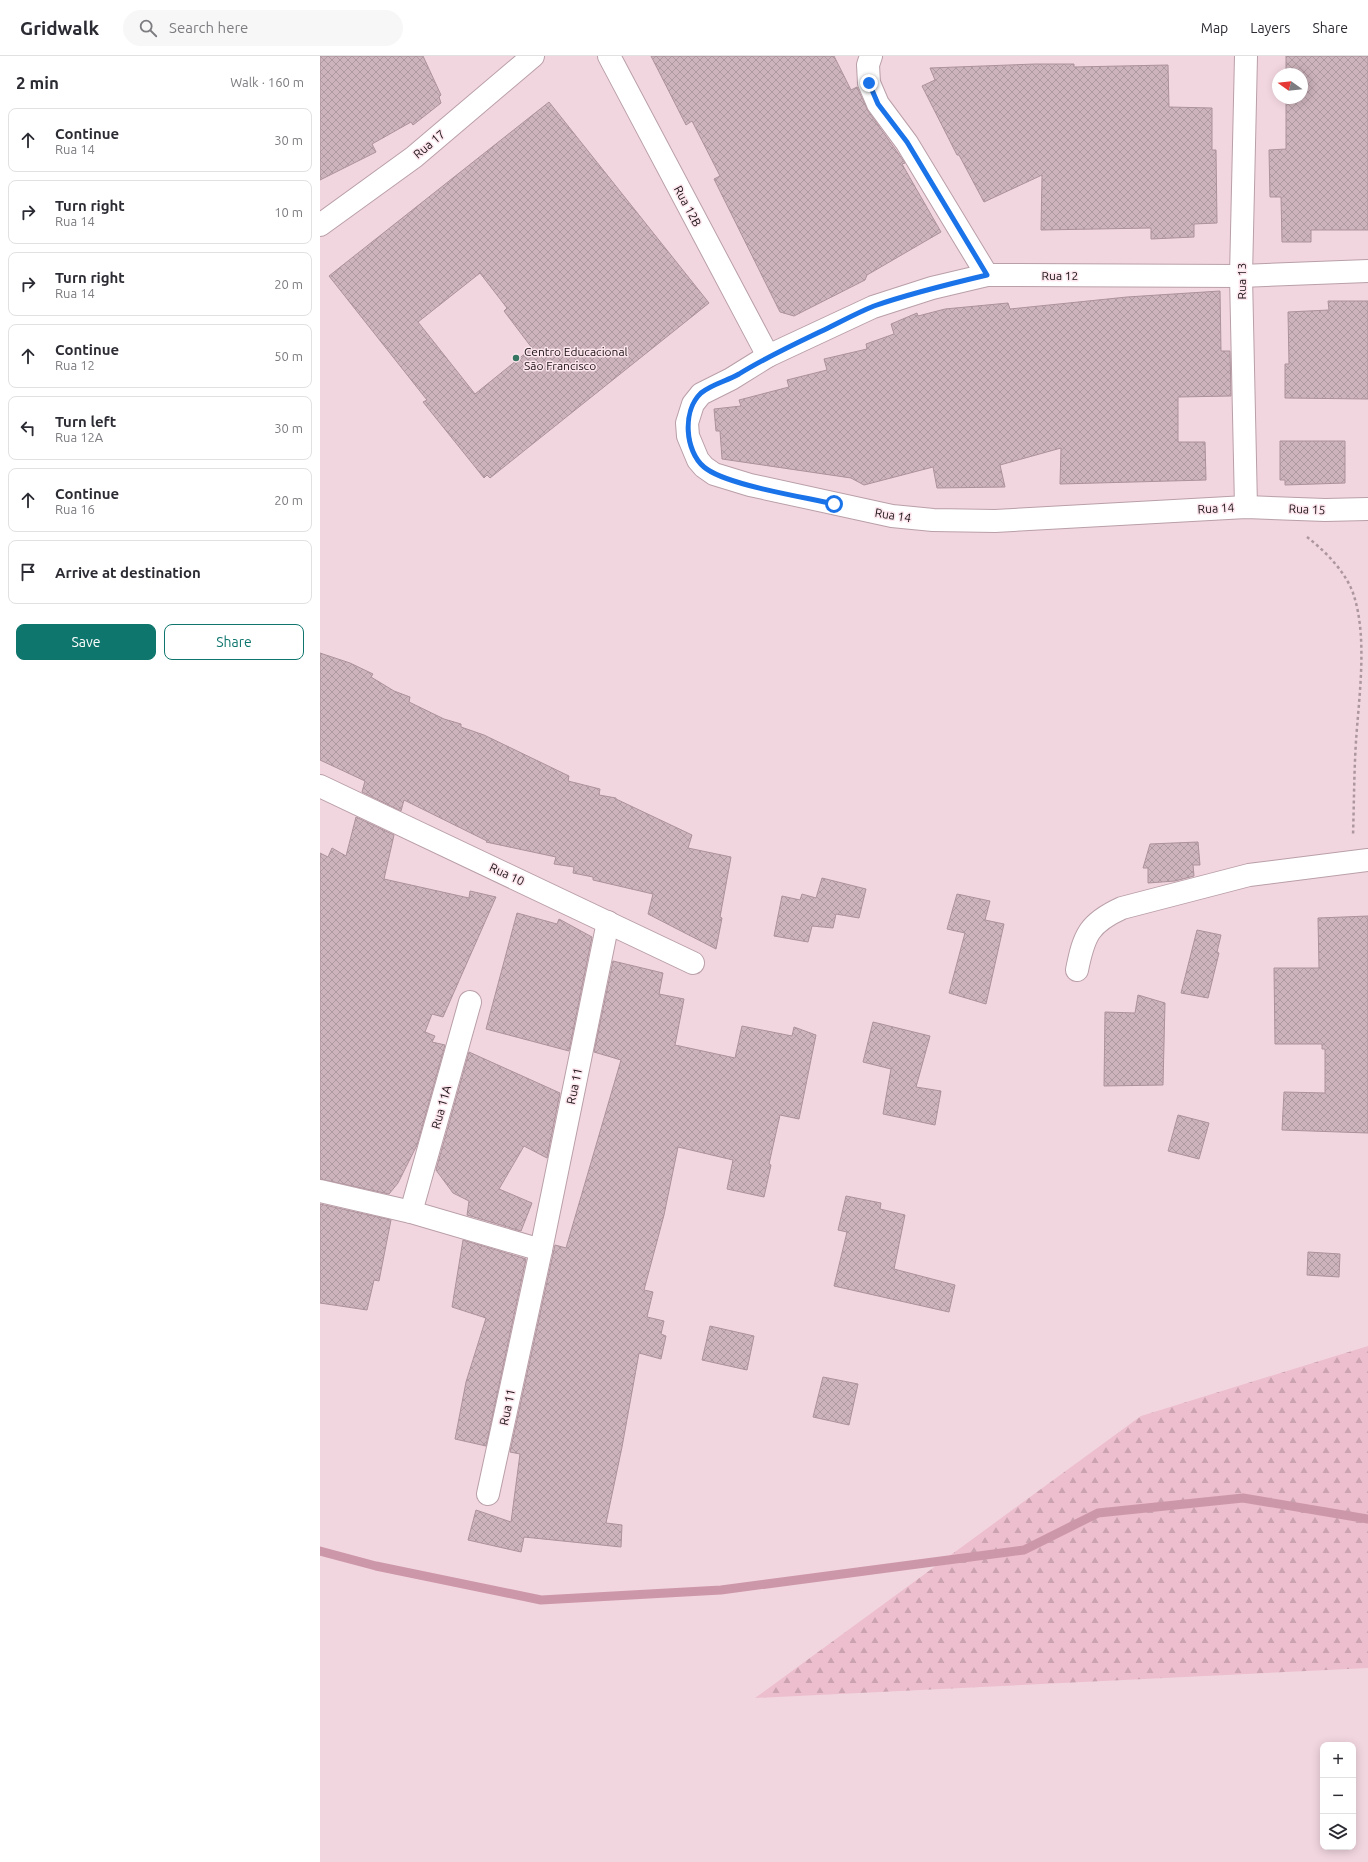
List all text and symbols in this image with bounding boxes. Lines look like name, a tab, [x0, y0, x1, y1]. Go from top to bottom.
search box	[123, 10, 403, 46]
text: Gridwalk	[20, 17, 99, 39]
icon: search	[137, 17, 159, 39]
text: Search here	[169, 19, 248, 36]
text: Map	[1201, 20, 1228, 36]
text: Layers	[1250, 20, 1290, 36]
text: Share	[1312, 20, 1348, 36]
north arrow	[1272, 68, 1308, 104]
text: 2 min	[16, 73, 59, 92]
route end	[860, 74, 878, 92]
text: Walk · 160 m	[230, 75, 304, 89]
text: Continue	[55, 125, 119, 142]
street label: Rua 17	[411, 127, 447, 161]
icon: ahead	[17, 129, 39, 151]
text: 30 m	[274, 133, 303, 147]
text: Rua 14	[55, 142, 95, 156]
street label: Rua 12B	[672, 183, 704, 229]
text: Turn right	[55, 197, 125, 214]
icon: right	[17, 201, 39, 223]
text: 10 m	[274, 205, 303, 219]
text: Rua 14	[55, 214, 95, 228]
street label: Rua 13	[1235, 263, 1248, 299]
text: Turn right	[55, 269, 125, 286]
street label: Rua 12	[1042, 269, 1078, 282]
icon: right	[17, 273, 39, 295]
text: 20 m	[274, 277, 303, 291]
text: Rua 14	[55, 286, 95, 300]
text: Continue	[55, 341, 119, 358]
icon: ahead	[17, 345, 39, 367]
place label: Centro Educacional São Francisco	[524, 345, 628, 372]
text: 50 m	[274, 349, 303, 363]
marker: Centro Educacional São Francisco	[511, 353, 521, 363]
text: Rua 12	[55, 358, 95, 372]
text: Turn left	[55, 413, 116, 430]
icon: left	[17, 417, 39, 439]
text: 30 m	[274, 421, 303, 435]
text: Rua 12A	[55, 430, 103, 444]
text: Continue	[55, 485, 119, 502]
icon: ahead	[17, 489, 39, 511]
text: 20 m	[274, 493, 303, 507]
route start	[825, 495, 843, 513]
street label: Rua 14	[1197, 501, 1235, 515]
text: Rua 16	[55, 502, 95, 516]
street label: Rua 15	[1288, 502, 1326, 516]
street label: Rua 14	[874, 506, 912, 524]
icon: arrive	[17, 561, 39, 583]
text: Arrive at destination	[55, 564, 201, 581]
button: Save	[16, 624, 156, 660]
button: Share	[164, 624, 304, 660]
street label: Rua 10	[488, 860, 527, 888]
street label: Rua 11	[564, 1067, 584, 1105]
street label: Rua 11A	[429, 1084, 453, 1130]
street label: Rua 11	[497, 1388, 517, 1426]
map controls	[1320, 1742, 1356, 1850]
button: +	[1320, 1742, 1356, 1778]
button: −	[1320, 1778, 1356, 1814]
button: layers	[1320, 1814, 1356, 1850]

